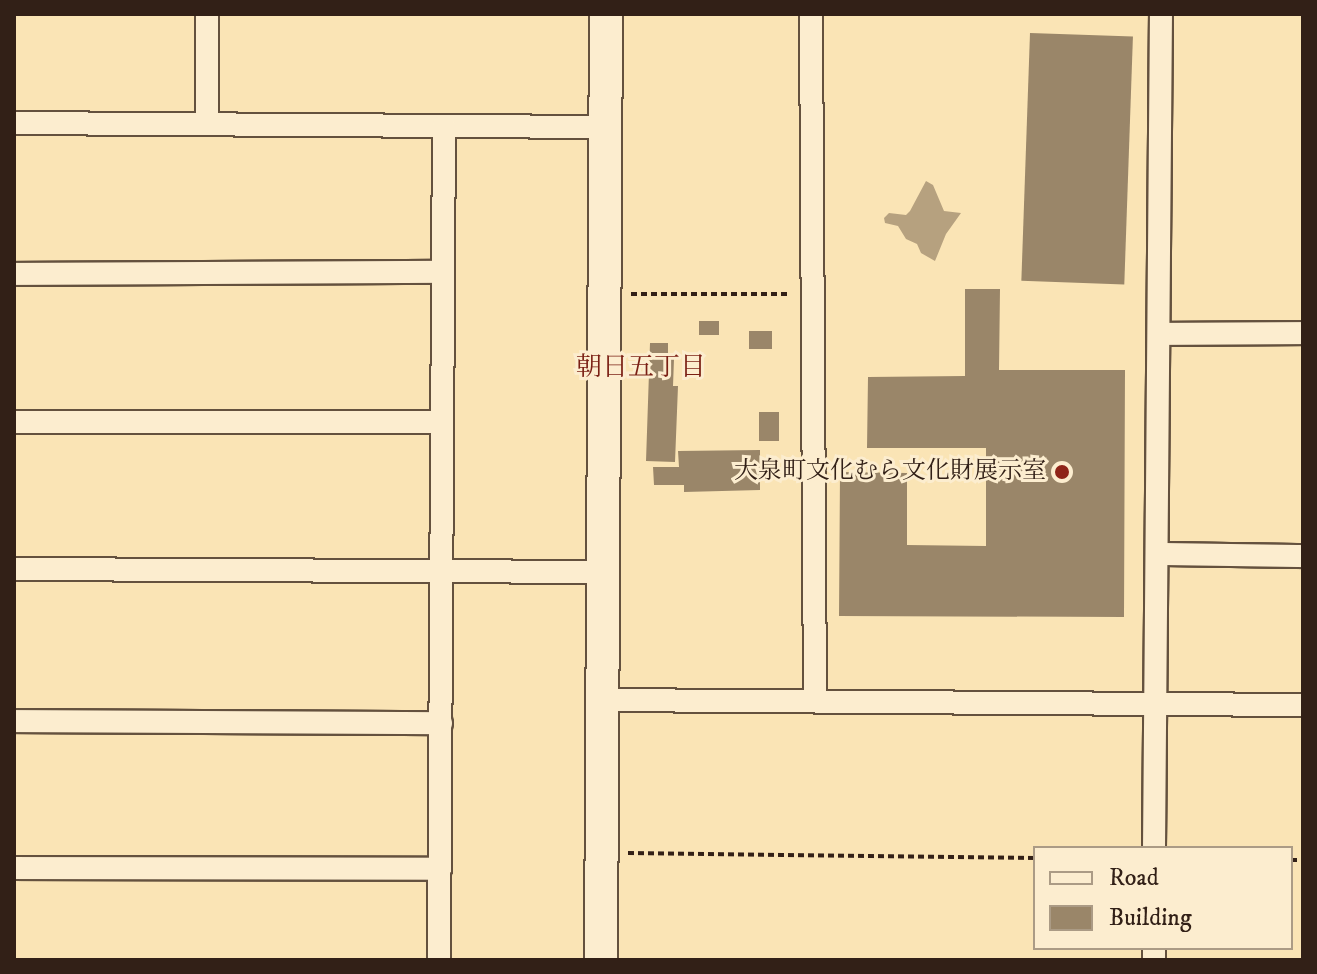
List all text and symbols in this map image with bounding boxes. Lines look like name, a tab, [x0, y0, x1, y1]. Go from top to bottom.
district label: 朝日五丁目	[576, 352, 706, 384]
place label: 大泉町文化むら文化財展示室	[734, 458, 1046, 486]
marker: 大泉町文化むら文化財展示室	[1053, 463, 1071, 481]
legend	[1033, 846, 1293, 950]
text: Road	[1109, 863, 1159, 893]
text: Building	[1109, 903, 1192, 933]

